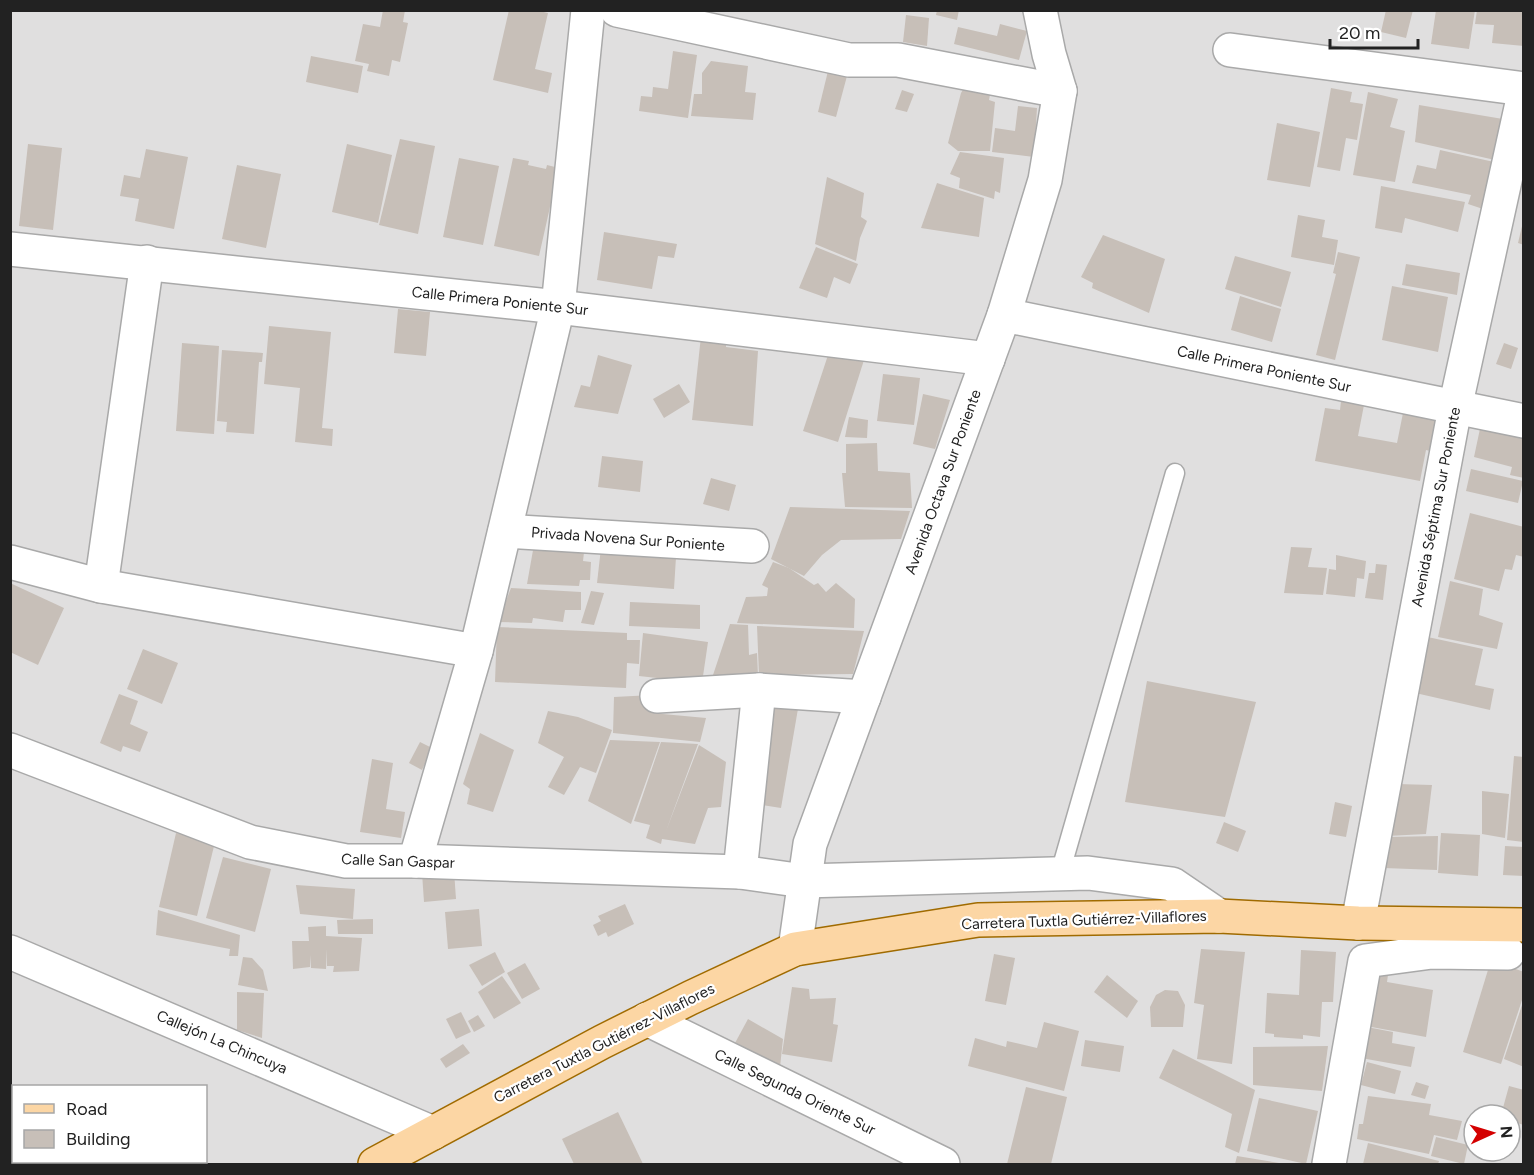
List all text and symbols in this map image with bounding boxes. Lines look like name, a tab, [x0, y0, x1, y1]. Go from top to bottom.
scale bar	[1330, 12, 1418, 50]
text: 20 m	[1339, 22, 1380, 44]
street label: Calle Primera Poniente Sur	[411, 283, 589, 319]
street label: Calle Primera Poniente Sur	[1175, 342, 1353, 396]
street label: Avenida Octava Sur Poniente	[901, 387, 985, 577]
street label: Avenida Séptima Sur Poniente	[1408, 406, 1464, 608]
street label: Privada Novena Sur Poniente	[531, 523, 725, 555]
street label: Calle San Gaspar	[341, 850, 455, 872]
street label: Carretera Tuxtla Gutiérrez-Villaflores	[961, 907, 1207, 933]
street label: Carretera Tuxtla Gutiérrez-Villaflores	[491, 979, 717, 1107]
street label: Callejón La Chincuya	[154, 1006, 290, 1078]
street label: Calle Segunda Oriente Sur	[712, 1045, 878, 1139]
legend	[12, 1085, 207, 1163]
text: Road	[66, 1098, 107, 1120]
north arrow	[1462, 1103, 1522, 1163]
text: N	[1497, 1125, 1516, 1139]
text: Building	[66, 1128, 131, 1150]

